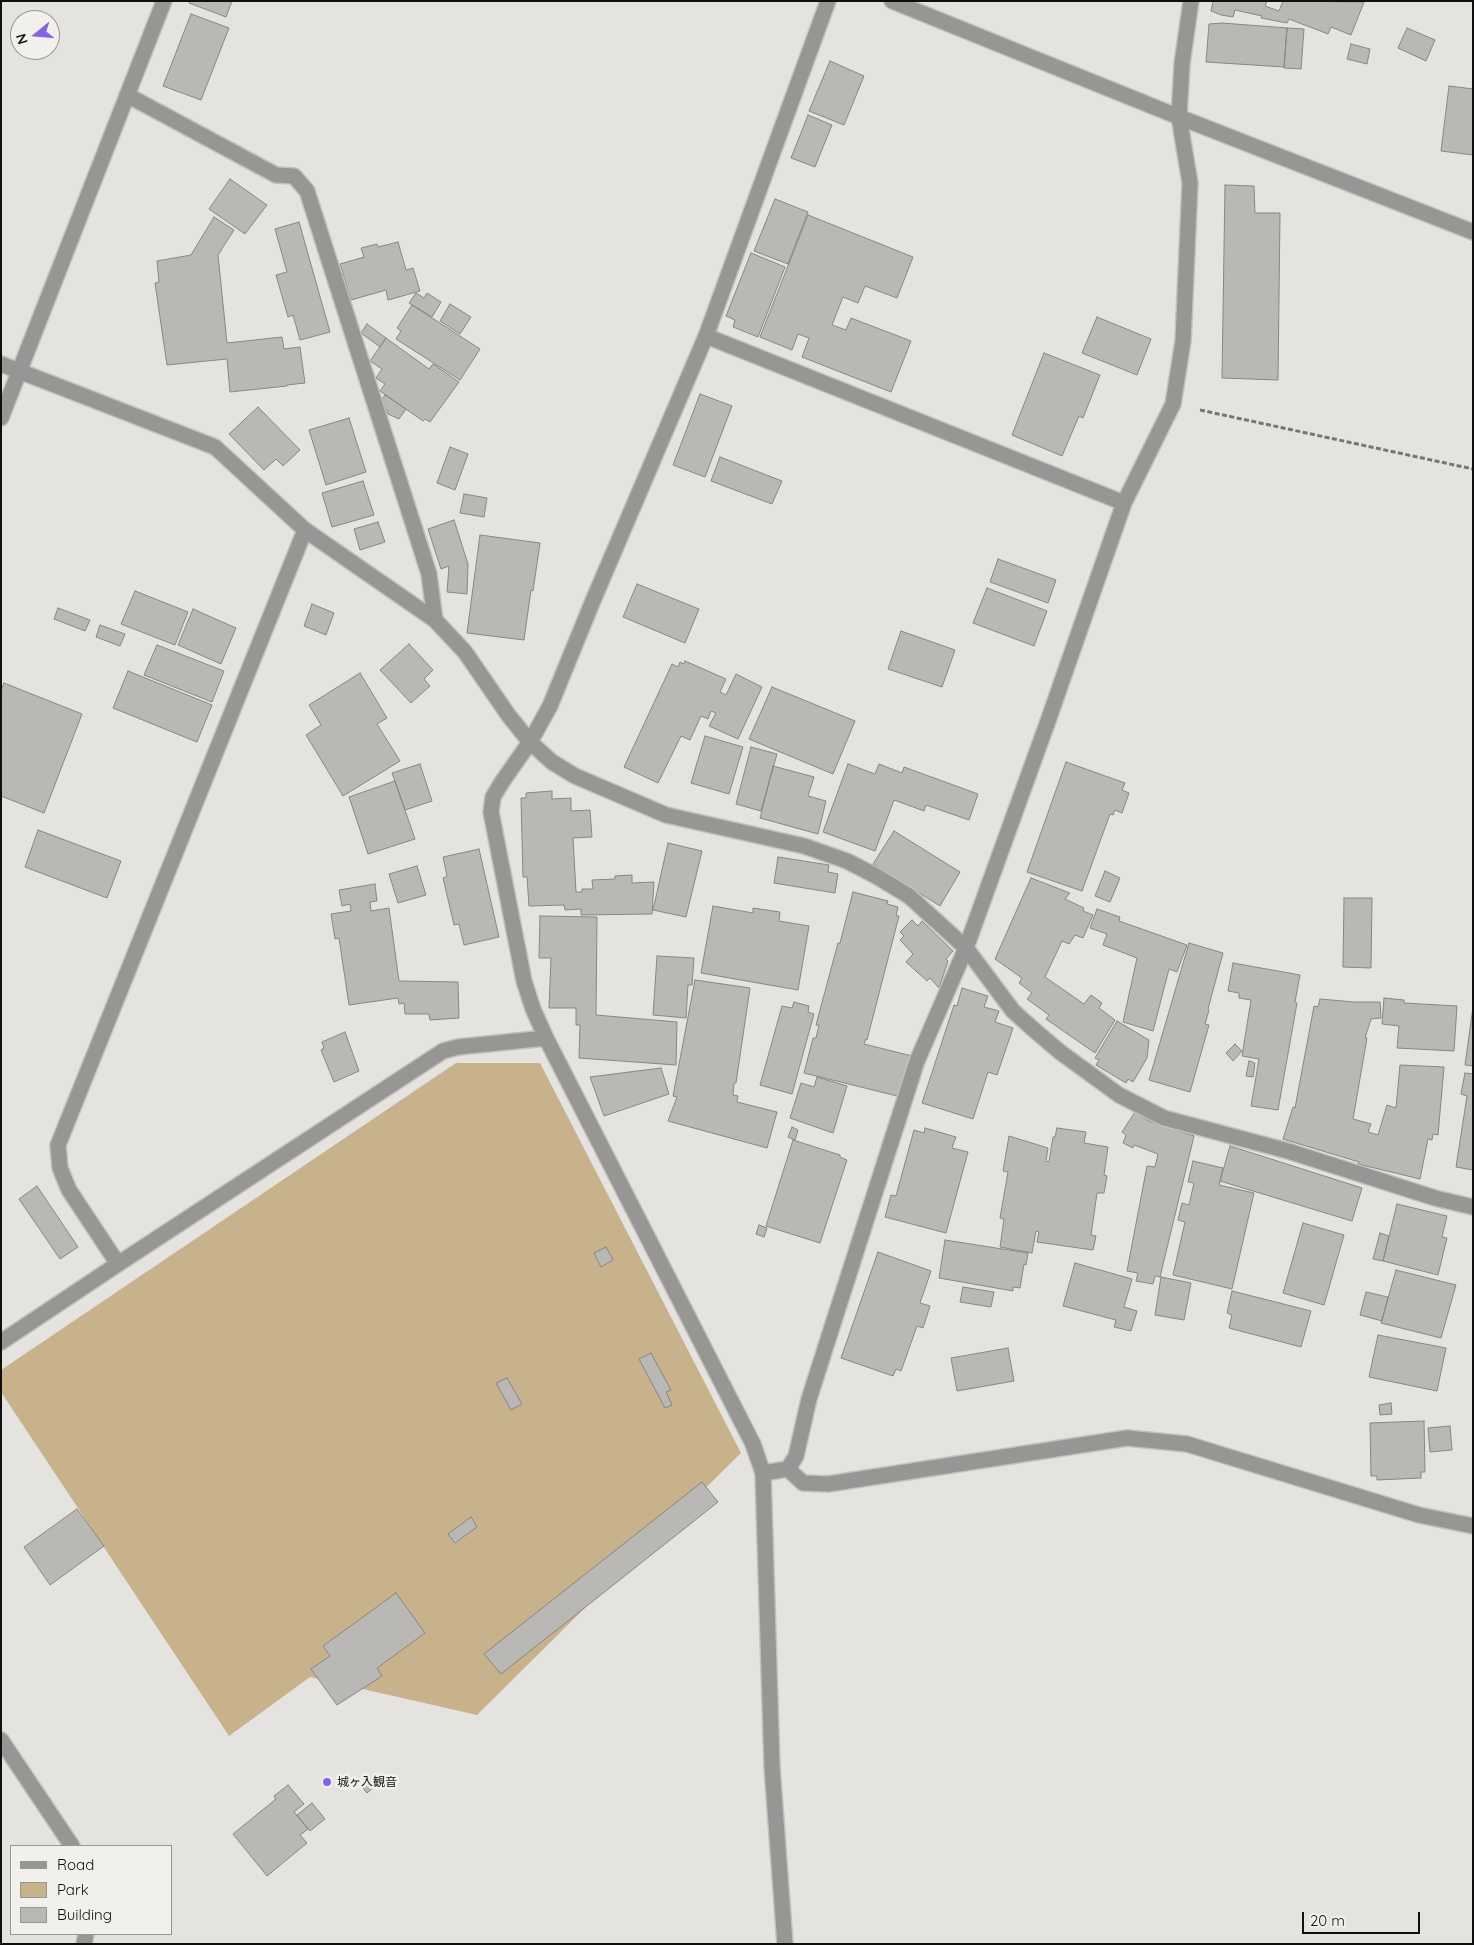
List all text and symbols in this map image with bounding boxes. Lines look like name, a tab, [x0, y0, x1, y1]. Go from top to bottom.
north arrow	[10, 10, 60, 60]
text: N	[12, 32, 32, 47]
place label: 城ヶ入観音	[337, 1775, 397, 1789]
marker: 城ヶ入観音	[321, 1776, 333, 1788]
legend	[10, 1845, 172, 1935]
text: Road	[57, 1855, 94, 1874]
text: Park	[57, 1880, 89, 1899]
scale bar	[1304, 1902, 1422, 1934]
text: Building	[57, 1905, 112, 1924]
text: 20 m	[1310, 1911, 1345, 1930]

